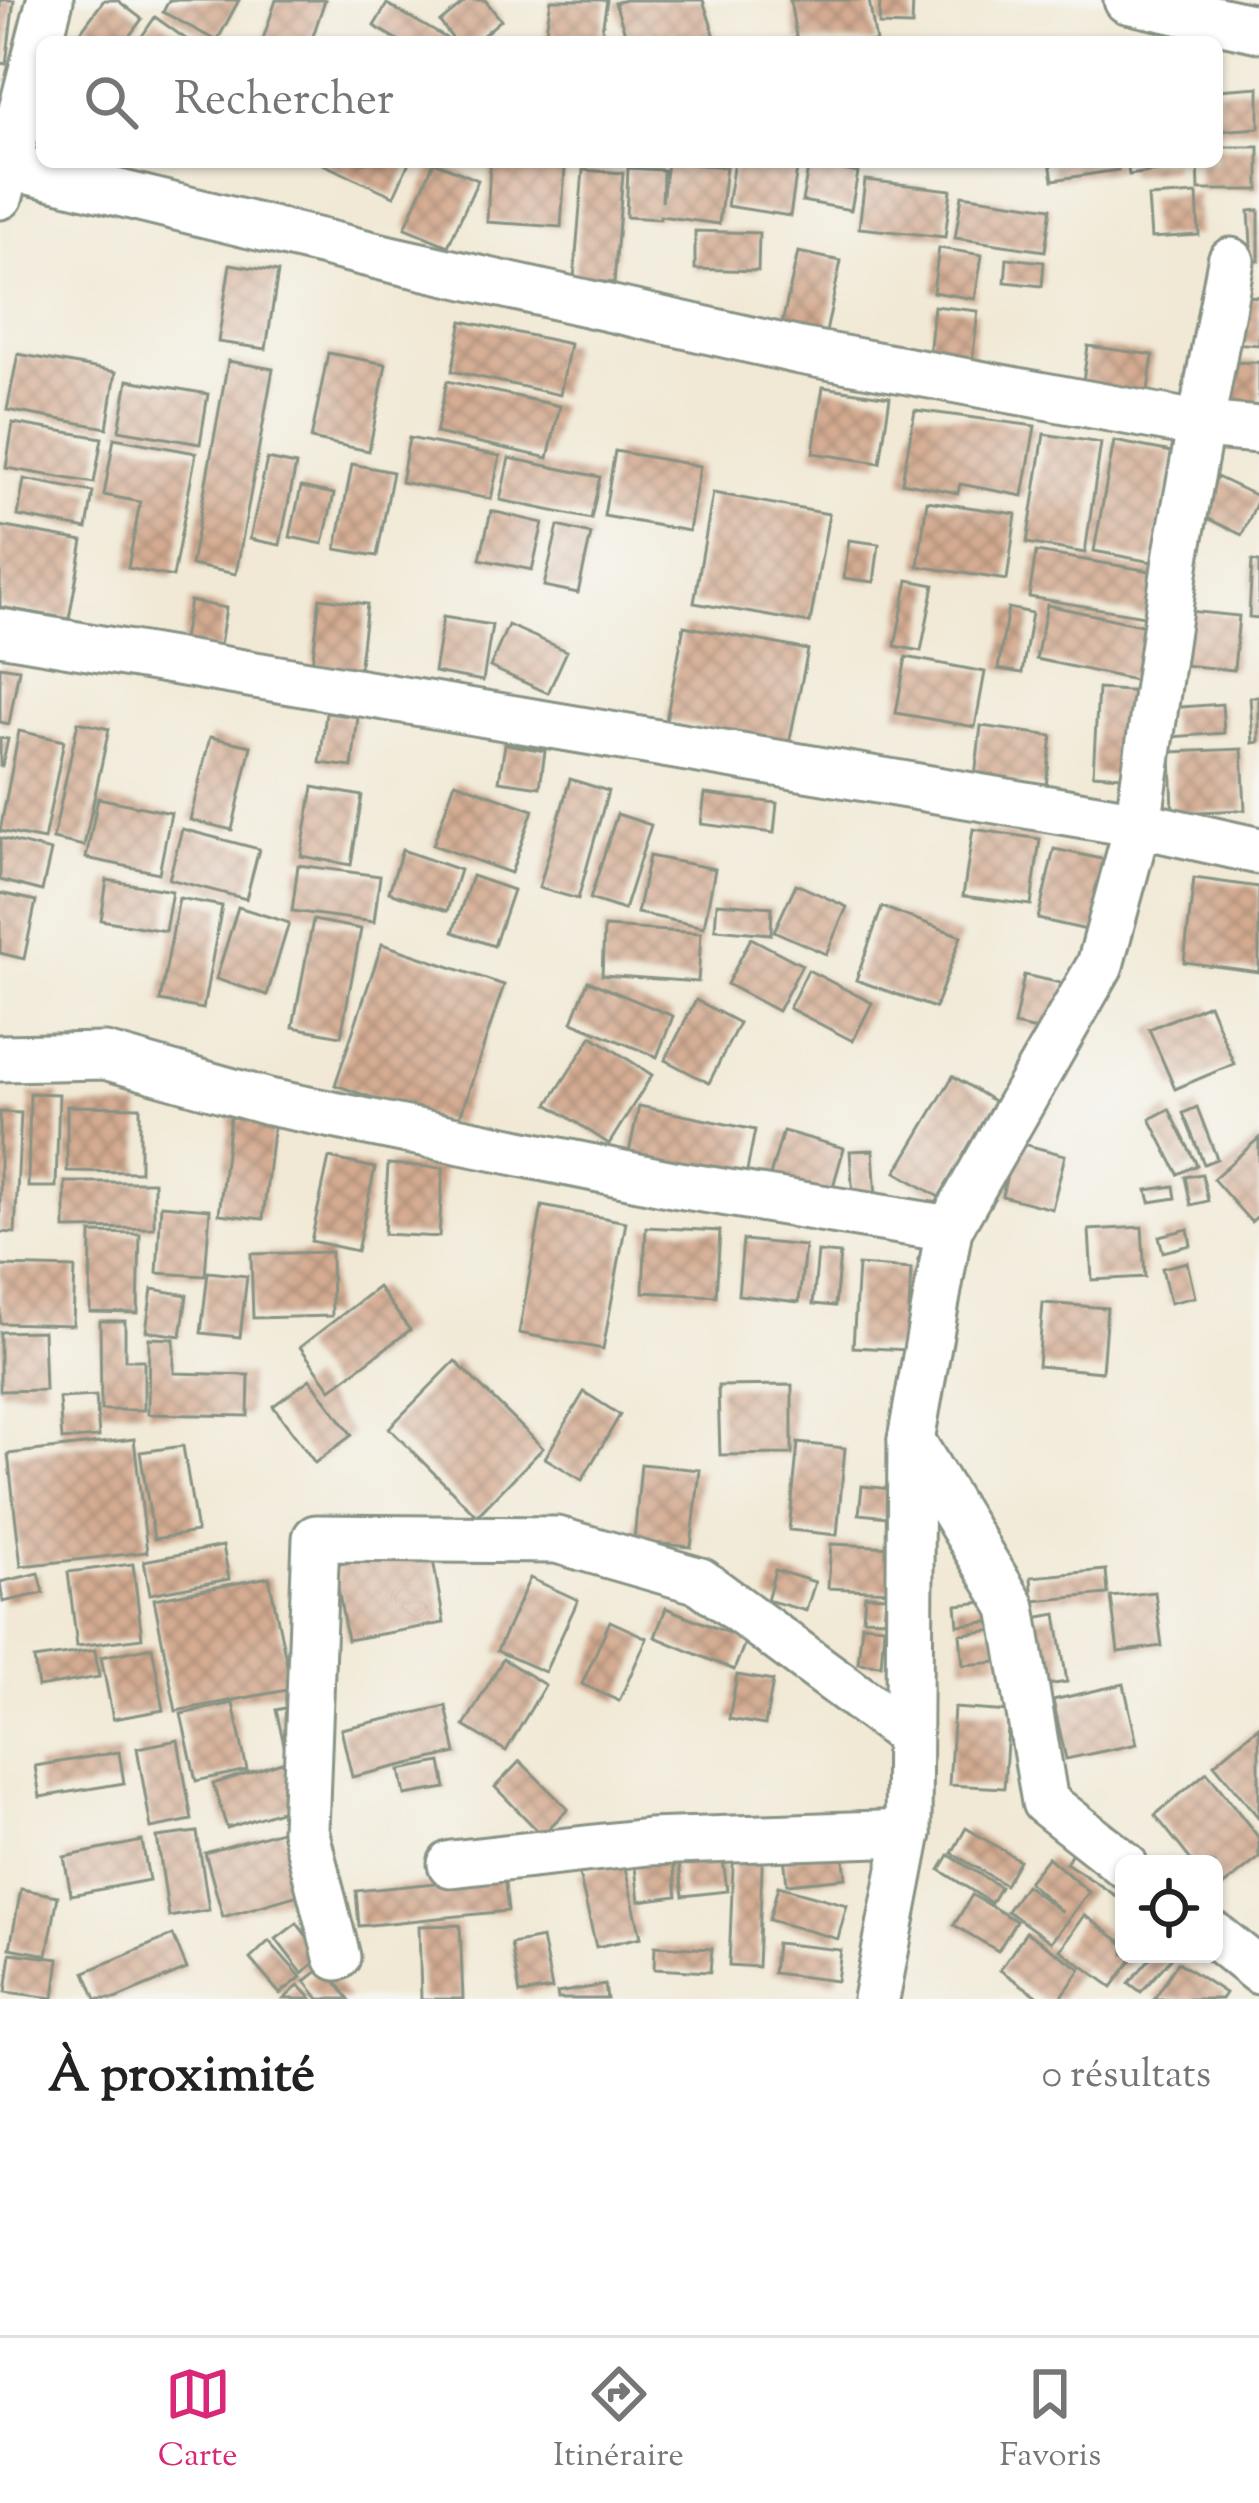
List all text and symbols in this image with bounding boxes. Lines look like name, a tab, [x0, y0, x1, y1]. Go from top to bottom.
search box	[36, 36, 1223, 168]
icon: search	[78, 69, 144, 135]
text: Rechercher	[174, 70, 394, 135]
map controls	[1115, 1855, 1223, 1963]
button: locate	[1115, 1855, 1223, 1963]
text: À proximité	[48, 2041, 315, 2114]
text: 0 résultats	[1041, 2049, 1211, 2105]
tab: Carte	[158, 2361, 238, 2481]
tab: Itinéraire	[553, 2361, 684, 2481]
tab: Favoris	[1000, 2361, 1101, 2481]

